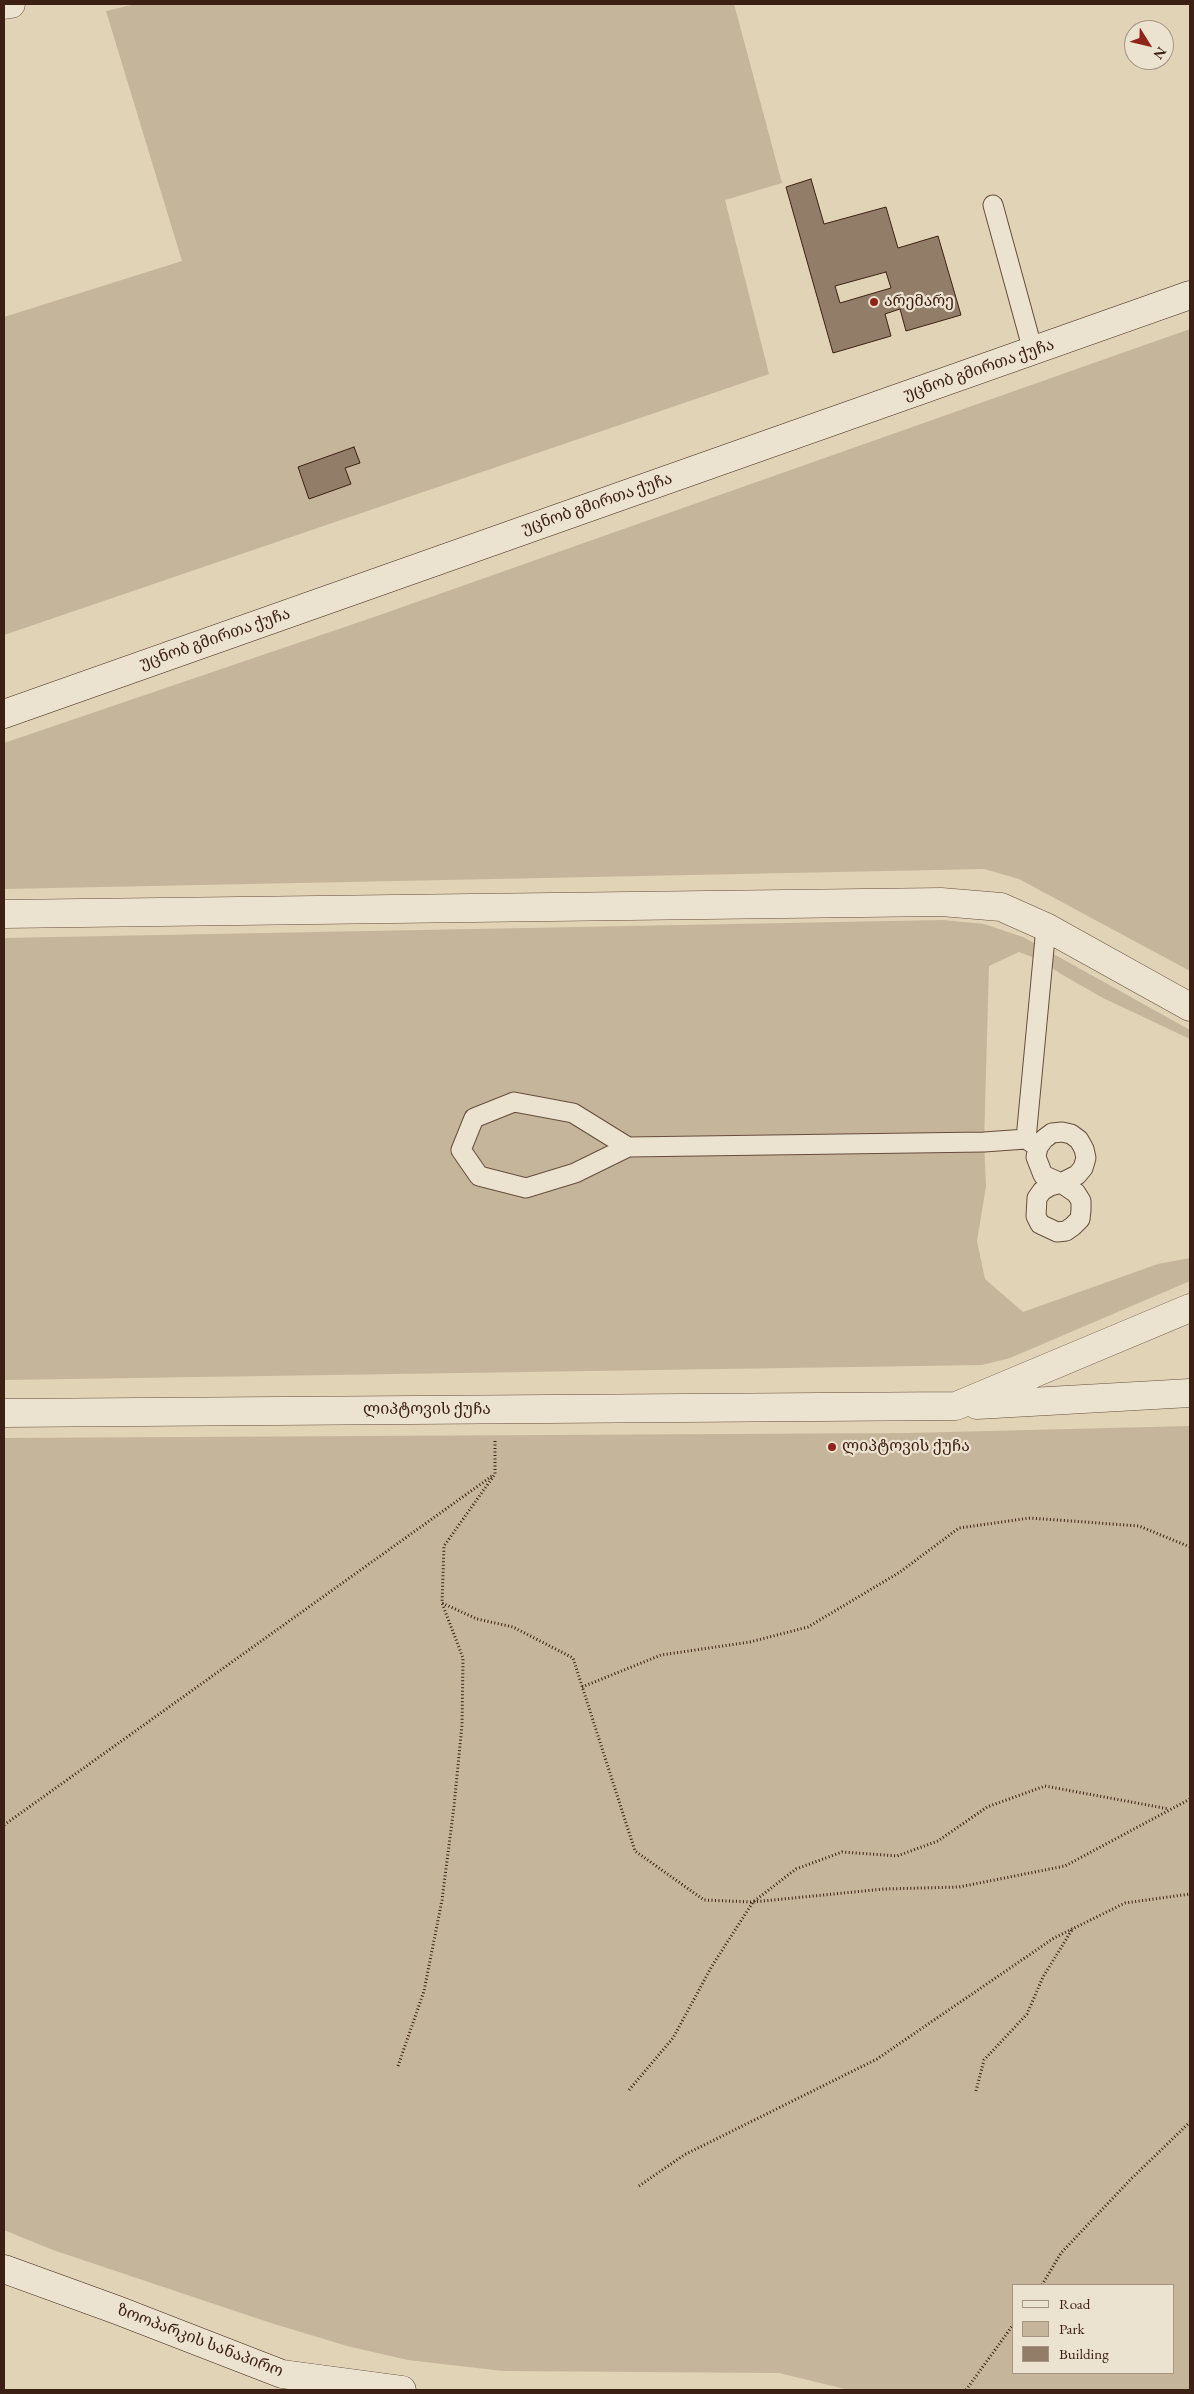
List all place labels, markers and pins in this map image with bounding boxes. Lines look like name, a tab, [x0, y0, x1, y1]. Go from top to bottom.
place label: არემარე	[884, 292, 954, 312]
marker: არემარე	[868, 296, 880, 308]
place label: ლიპტოვის ქუჩა	[842, 1437, 970, 1457]
marker: ლიპტოვის ქუჩა	[826, 1441, 838, 1453]

